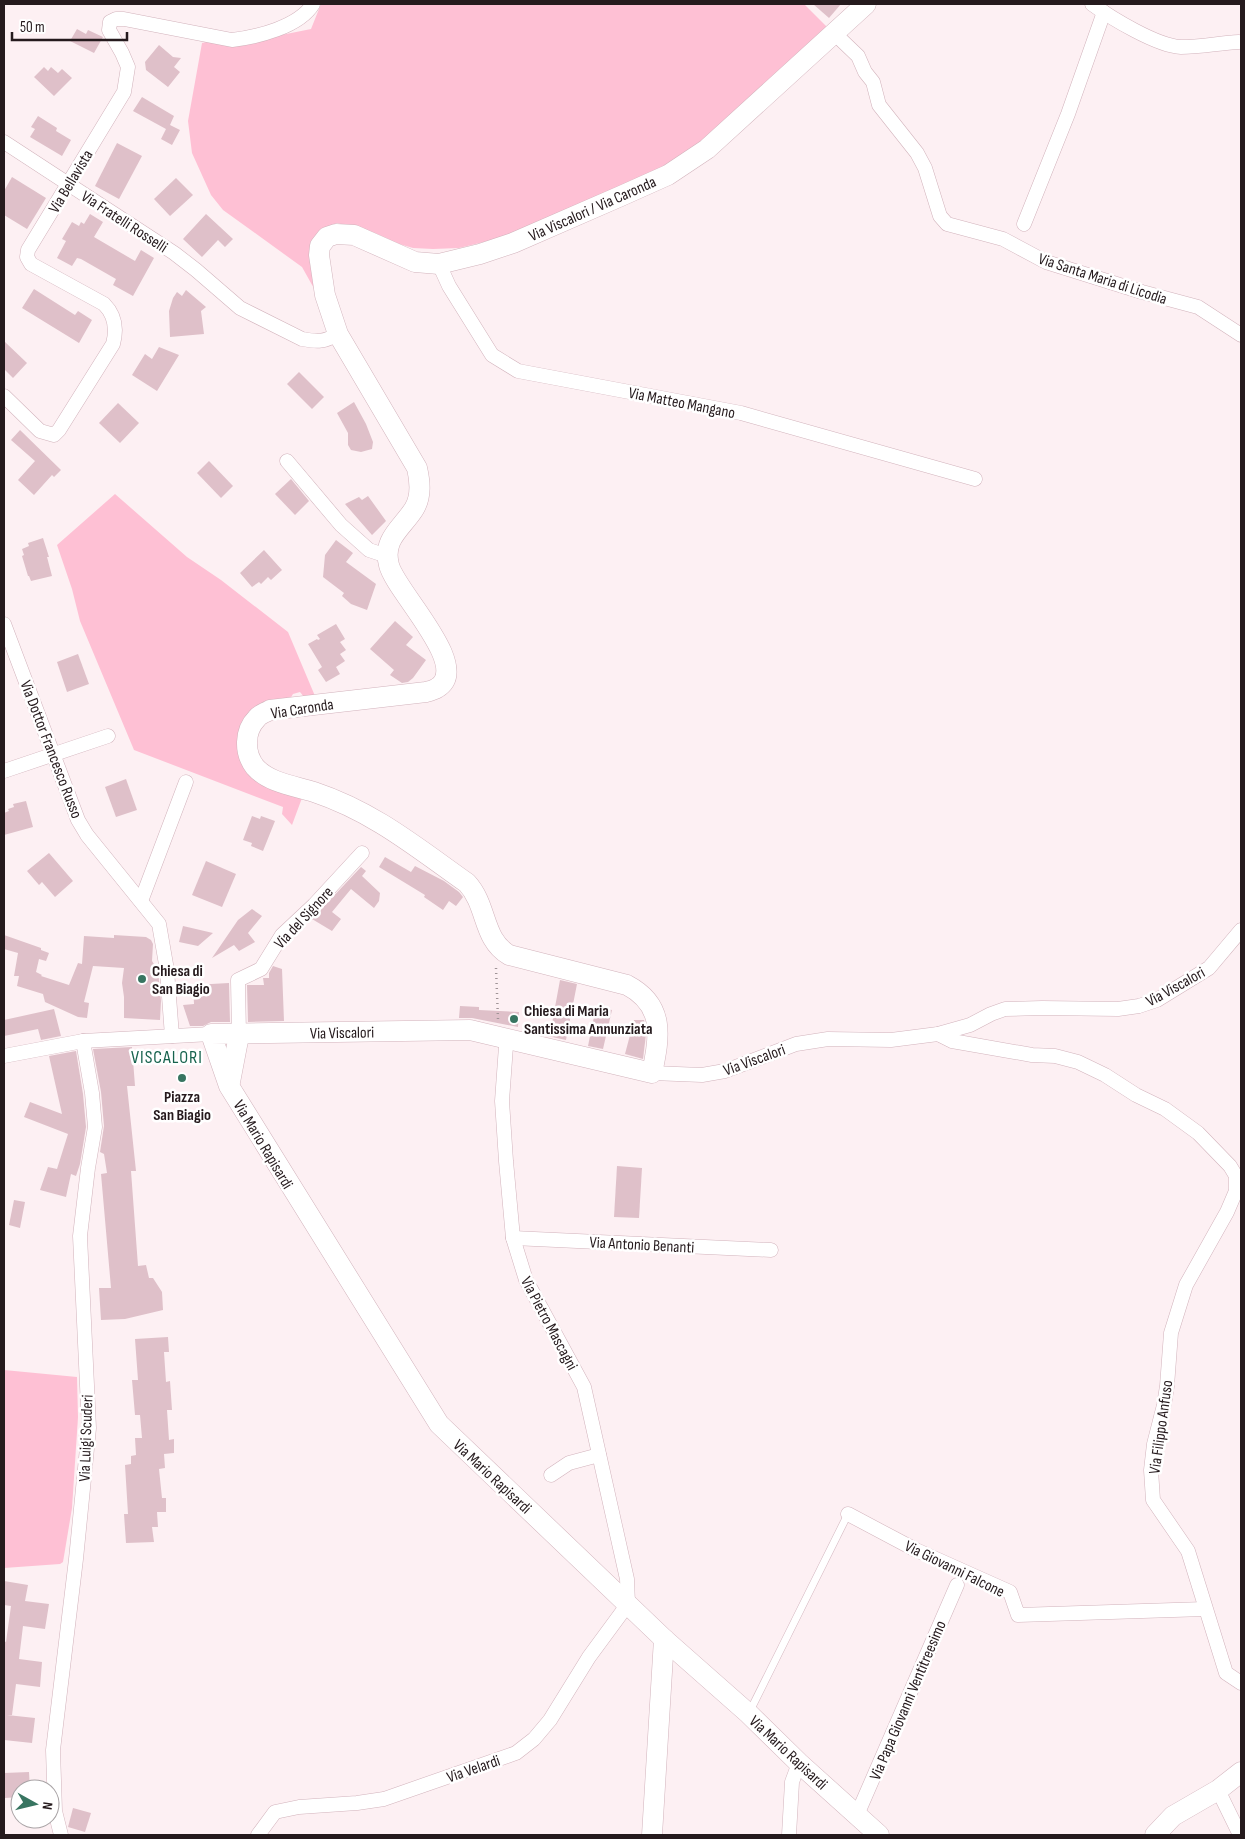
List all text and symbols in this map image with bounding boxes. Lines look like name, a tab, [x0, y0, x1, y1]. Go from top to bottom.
scale bar	[12, 10, 128, 42]
text: 50 m	[20, 18, 45, 37]
street label: Via Bellavista	[45, 147, 98, 217]
street label: Via Viscalori / Via Caronda	[526, 173, 659, 246]
street label: Via Fratelli Rosselli	[77, 187, 171, 257]
street label: Via Santa Maria di Licodia	[1036, 250, 1169, 309]
street label: Via Matteo Mangano	[627, 384, 737, 423]
street label: Via Dottor Francesco Russo	[16, 678, 86, 821]
street label: Via Caronda	[270, 695, 335, 724]
street label: Via del Signore	[271, 883, 338, 953]
place label: Chiesa di San Biagio	[152, 962, 210, 999]
street label: Via Viscalori	[1143, 963, 1208, 1011]
marker: Chiesa di San Biagio	[136, 973, 148, 985]
place label: Chiesa di Maria Santissima Annunziata	[524, 1002, 652, 1039]
marker: Chiesa di Maria Santissima Annunziata	[508, 1013, 520, 1025]
street label: Via Viscalori	[310, 1023, 374, 1044]
street label: Via Viscalori	[721, 1040, 788, 1080]
district label: VISCALORI	[131, 1047, 203, 1068]
marker: Piazza San Biagio	[176, 1072, 188, 1084]
place label: Piazza San Biagio	[153, 1088, 211, 1125]
street label: Via Mario Rapisardi	[229, 1097, 297, 1193]
street label: Via Antonio Benanti	[589, 1233, 695, 1258]
street label: Via Pietro Mascagni	[516, 1274, 581, 1374]
street label: Via Filippo Anfuso	[1145, 1379, 1177, 1475]
street label: Via Luigi Scuderi	[75, 1394, 98, 1482]
street label: Via Mario Rapisardi	[449, 1436, 535, 1518]
street label: Via Giovanni Falcone	[901, 1537, 1007, 1602]
street label: Via Papa Giovanni Ventitreesimo	[866, 1618, 951, 1783]
street label: Via Mario Rapisardi	[745, 1712, 831, 1794]
street label: Via Velardi	[444, 1751, 503, 1787]
north arrow	[10, 1779, 60, 1829]
text: N	[38, 1801, 56, 1811]

